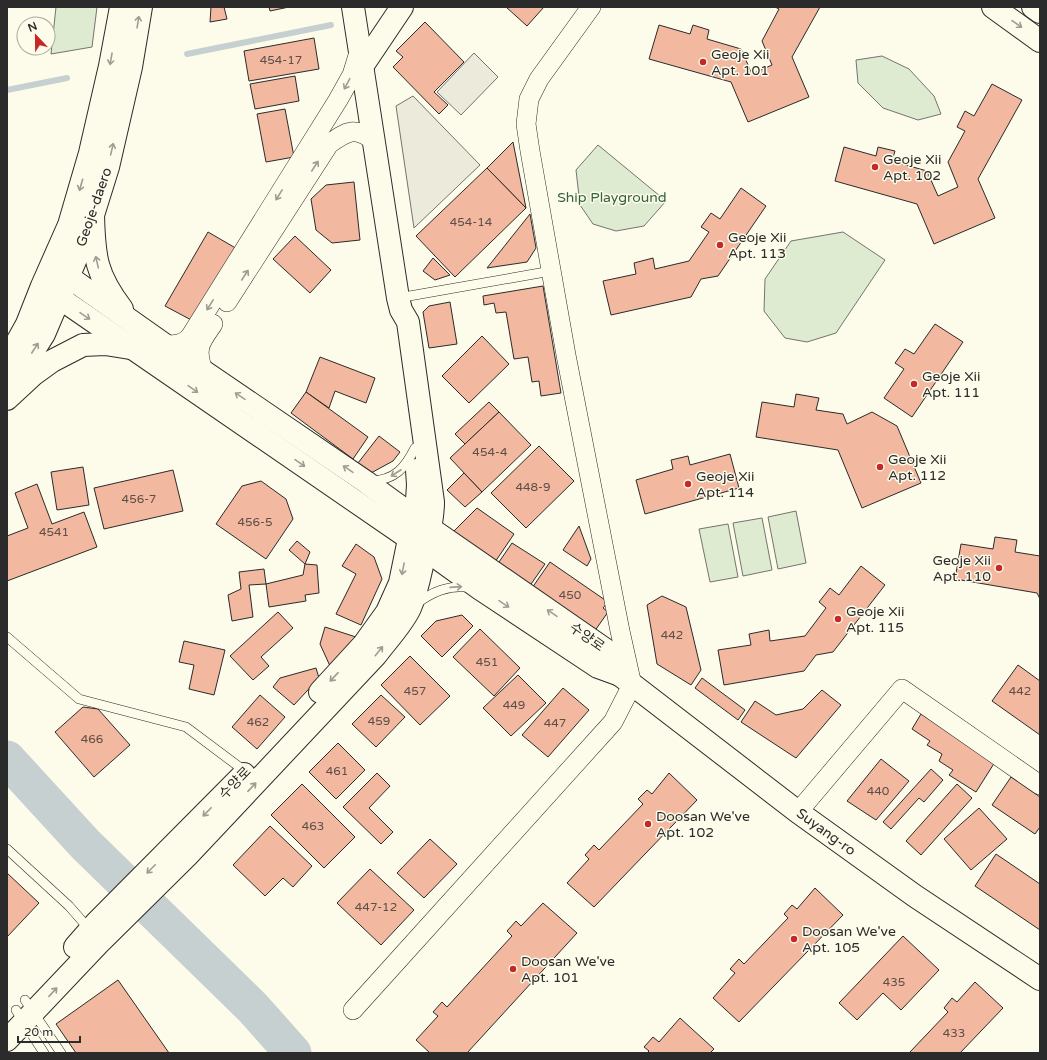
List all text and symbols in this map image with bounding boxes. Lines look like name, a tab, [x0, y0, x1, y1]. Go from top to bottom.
north arrow	[16, 16, 56, 56]
one-way arrow	[134, 16, 142, 29]
text: N	[26, 20, 39, 35]
one-way arrow	[1011, 20, 1022, 28]
place label: Geoje Xii Apt. 101	[711, 46, 770, 79]
one-way arrow	[107, 52, 115, 65]
house number: 454-17	[260, 53, 302, 67]
marker: Geoje Xii Apt. 101	[698, 57, 708, 67]
one-way arrow	[343, 78, 350, 90]
one-way arrow	[109, 143, 117, 156]
place label: Geoje Xii Apt. 102	[883, 151, 942, 184]
one-way arrow	[311, 161, 319, 172]
marker: Geoje Xii Apt. 102	[870, 162, 880, 172]
street label: Geoje-daero	[73, 165, 115, 249]
one-way arrow	[77, 179, 84, 192]
one-way arrow	[275, 189, 283, 200]
park label: Ship Playground	[557, 189, 667, 206]
house number: 454-14	[450, 215, 493, 229]
place label: Geoje Xii Apt. 113	[728, 229, 787, 262]
marker: Geoje Xii Apt. 113	[715, 240, 725, 250]
one-way arrow	[93, 256, 100, 269]
one-way arrow	[241, 269, 249, 281]
one-way arrow	[206, 299, 214, 310]
one-way arrow	[80, 312, 91, 320]
one-way arrow	[32, 342, 40, 354]
place label: Geoje Xii Apt. 111	[922, 368, 981, 401]
marker: Geoje Xii Apt. 111	[909, 379, 919, 389]
one-way arrow	[187, 385, 198, 393]
one-way arrow	[235, 392, 246, 400]
house number: 454-4	[472, 445, 508, 459]
place label: Geoje Xii Apt. 112	[888, 451, 947, 484]
one-way arrow	[294, 459, 305, 467]
marker: Geoje Xii Apt. 112	[875, 462, 885, 472]
one-way arrow	[343, 465, 354, 473]
place label: Geoje Xii Apt. 114	[696, 468, 755, 501]
one-way arrow	[390, 469, 402, 477]
marker: Geoje Xii Apt. 114	[683, 479, 693, 489]
house number: 448-9	[515, 480, 551, 494]
house number: 456-7	[122, 492, 156, 506]
house number: 456-5	[237, 515, 273, 529]
house number: 4541	[39, 525, 69, 539]
place label: Geoje Xii Apt. 110	[932, 552, 991, 585]
one-way arrow	[398, 562, 406, 575]
marker: Geoje Xii Apt. 110	[994, 563, 1004, 573]
one-way arrow	[449, 583, 462, 590]
house number: 450	[559, 588, 582, 602]
one-way arrow	[498, 600, 509, 609]
place label: Geoje Xii Apt. 115	[846, 603, 905, 636]
one-way arrow	[547, 609, 558, 617]
marker: Geoje Xii Apt. 115	[833, 614, 843, 624]
street label: 수양로	[566, 619, 608, 655]
house number: 442	[661, 628, 683, 642]
one-way arrow	[375, 645, 383, 656]
house number: 451	[476, 655, 498, 669]
one-way arrow	[330, 671, 339, 682]
house number: 457	[404, 684, 426, 698]
house number: 442	[1009, 684, 1031, 698]
house number: 449	[503, 698, 525, 712]
house number: 459	[368, 714, 390, 728]
house number: 462	[247, 715, 269, 729]
house number: 447	[544, 716, 566, 730]
house number: 466	[81, 732, 103, 746]
street label: 수양로	[215, 763, 255, 803]
house number: 461	[326, 764, 348, 778]
one-way arrow	[247, 782, 257, 792]
house number: 440	[867, 784, 890, 798]
street label: Suyang-ro	[793, 805, 859, 859]
one-way arrow	[202, 807, 212, 817]
place label: Doosan We've Apt. 102	[656, 808, 750, 841]
house number: 463	[302, 819, 324, 833]
marker: Doosan We've Apt. 102	[643, 819, 653, 829]
one-way arrow	[146, 864, 156, 874]
house number: 447-12	[355, 900, 397, 914]
place label: Doosan We've Apt. 105	[802, 923, 896, 956]
marker: Doosan We've Apt. 105	[789, 934, 799, 944]
place label: Doosan We've Apt. 101	[521, 953, 615, 986]
marker: Doosan We've Apt. 101	[508, 964, 518, 974]
house number: 435	[883, 975, 905, 989]
one-way arrow	[48, 987, 58, 997]
scale bar	[18, 1018, 80, 1044]
text: 20 m	[24, 1025, 53, 1039]
house number: 433	[943, 1026, 965, 1040]

